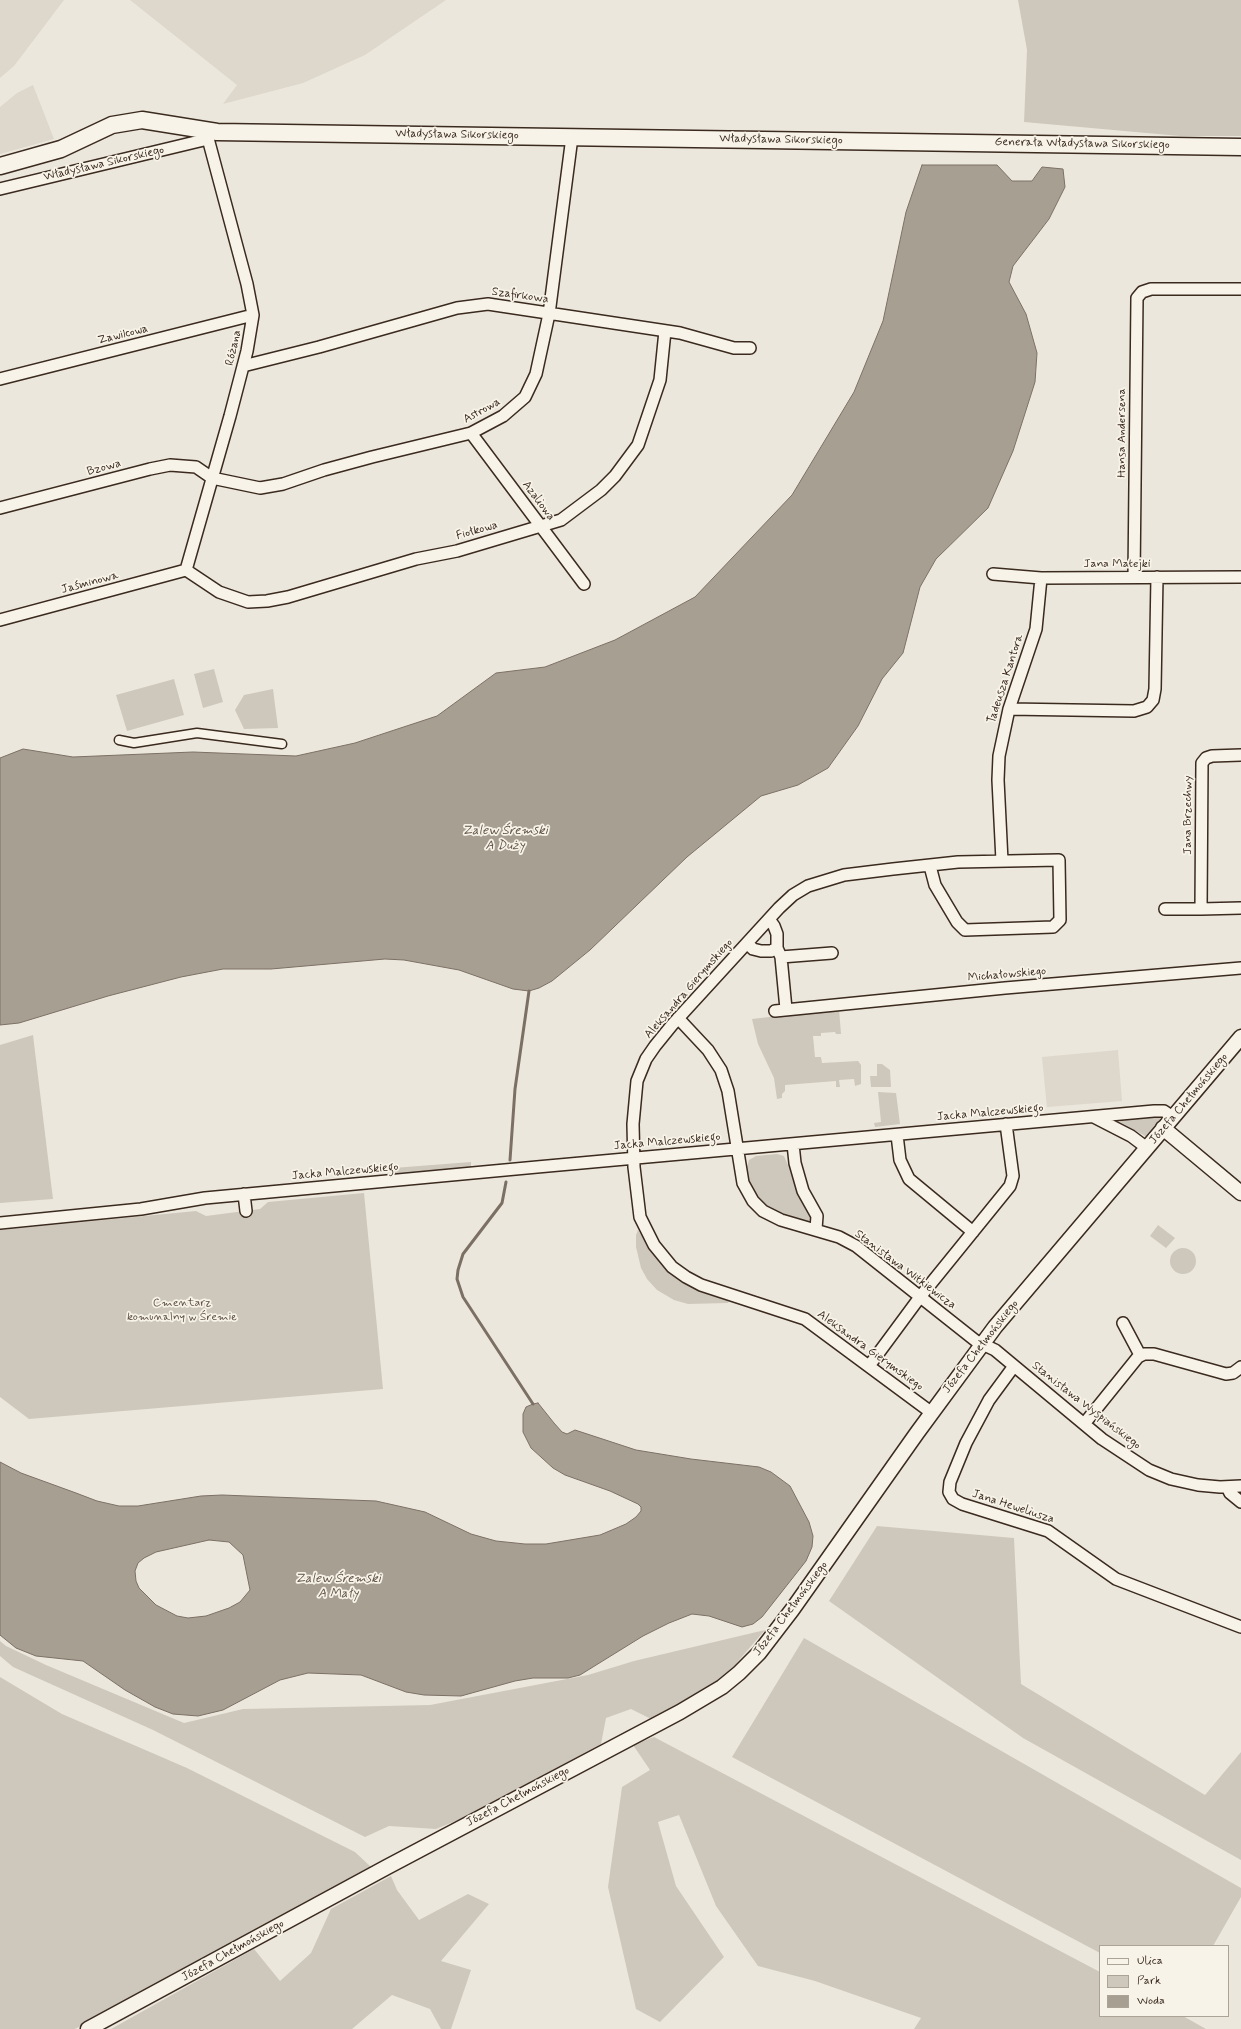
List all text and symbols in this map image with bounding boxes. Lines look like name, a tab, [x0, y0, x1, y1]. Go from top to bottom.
street label: Władysława Sikorskiego	[395, 127, 519, 143]
street label: Władysława Sikorskiego	[719, 132, 843, 148]
street label: Generała Władysława Sikorskiego	[994, 135, 1170, 153]
street label: Władysława Sikorskiego	[42, 143, 166, 185]
street label: Szafirkowa	[491, 285, 549, 307]
street label: Zawilcowa	[96, 322, 150, 348]
street label: Różana	[223, 329, 245, 367]
street label: Hansa Andersena	[1115, 388, 1129, 478]
street label: Astrowa	[461, 395, 503, 427]
street label: Bzowa	[85, 457, 123, 479]
street label: Azaliowa	[518, 478, 558, 524]
street label: Fiołkowa	[455, 518, 499, 544]
street label: Jana Matejki	[1084, 557, 1150, 571]
street label: Jaśminowa	[60, 568, 120, 598]
street label: Tadeusza Kantora	[985, 633, 1027, 725]
street label: Jana Brzechwy	[1181, 775, 1195, 855]
water label: Zalew Śremski A Duży	[462, 823, 548, 854]
street label: Aleksandra Gierymskiego	[642, 936, 736, 1042]
street label: Michałowskiego	[967, 964, 1047, 986]
street label: Józefa Chełmońskiego	[1147, 1050, 1231, 1148]
street label: Jacka Malczewskiego	[936, 1101, 1044, 1125]
street label: Jacka Malczewskiego	[613, 1130, 721, 1154]
street label: Jacka Malczewskiego	[291, 1160, 399, 1184]
street label: Stanisława Witkiewicza	[851, 1227, 959, 1313]
park label: Cmentarz komunalny w Śremie	[127, 1296, 237, 1324]
street label: Józefa Chełmońskiego	[940, 1297, 1022, 1397]
street label: Aleksandra Gierymskiego	[814, 1308, 926, 1394]
street label: Stanisława Wyspiańskiego	[1029, 1359, 1143, 1453]
street label: Jana Heweliusza	[970, 1487, 1056, 1527]
street label: Józefa Chełmońskiego	[751, 1559, 831, 1659]
water label: Zalew Śremski A Mały	[295, 1571, 381, 1602]
street label: Józefa Chełmońskiego	[464, 1764, 572, 1830]
street label: Józefa Chełmońskiego	[179, 1917, 287, 1985]
legend	[1099, 1945, 1229, 2017]
text: Ulica	[1137, 1953, 1163, 1969]
text: Park	[1137, 1973, 1161, 1989]
text: Woda	[1137, 1993, 1165, 2009]

